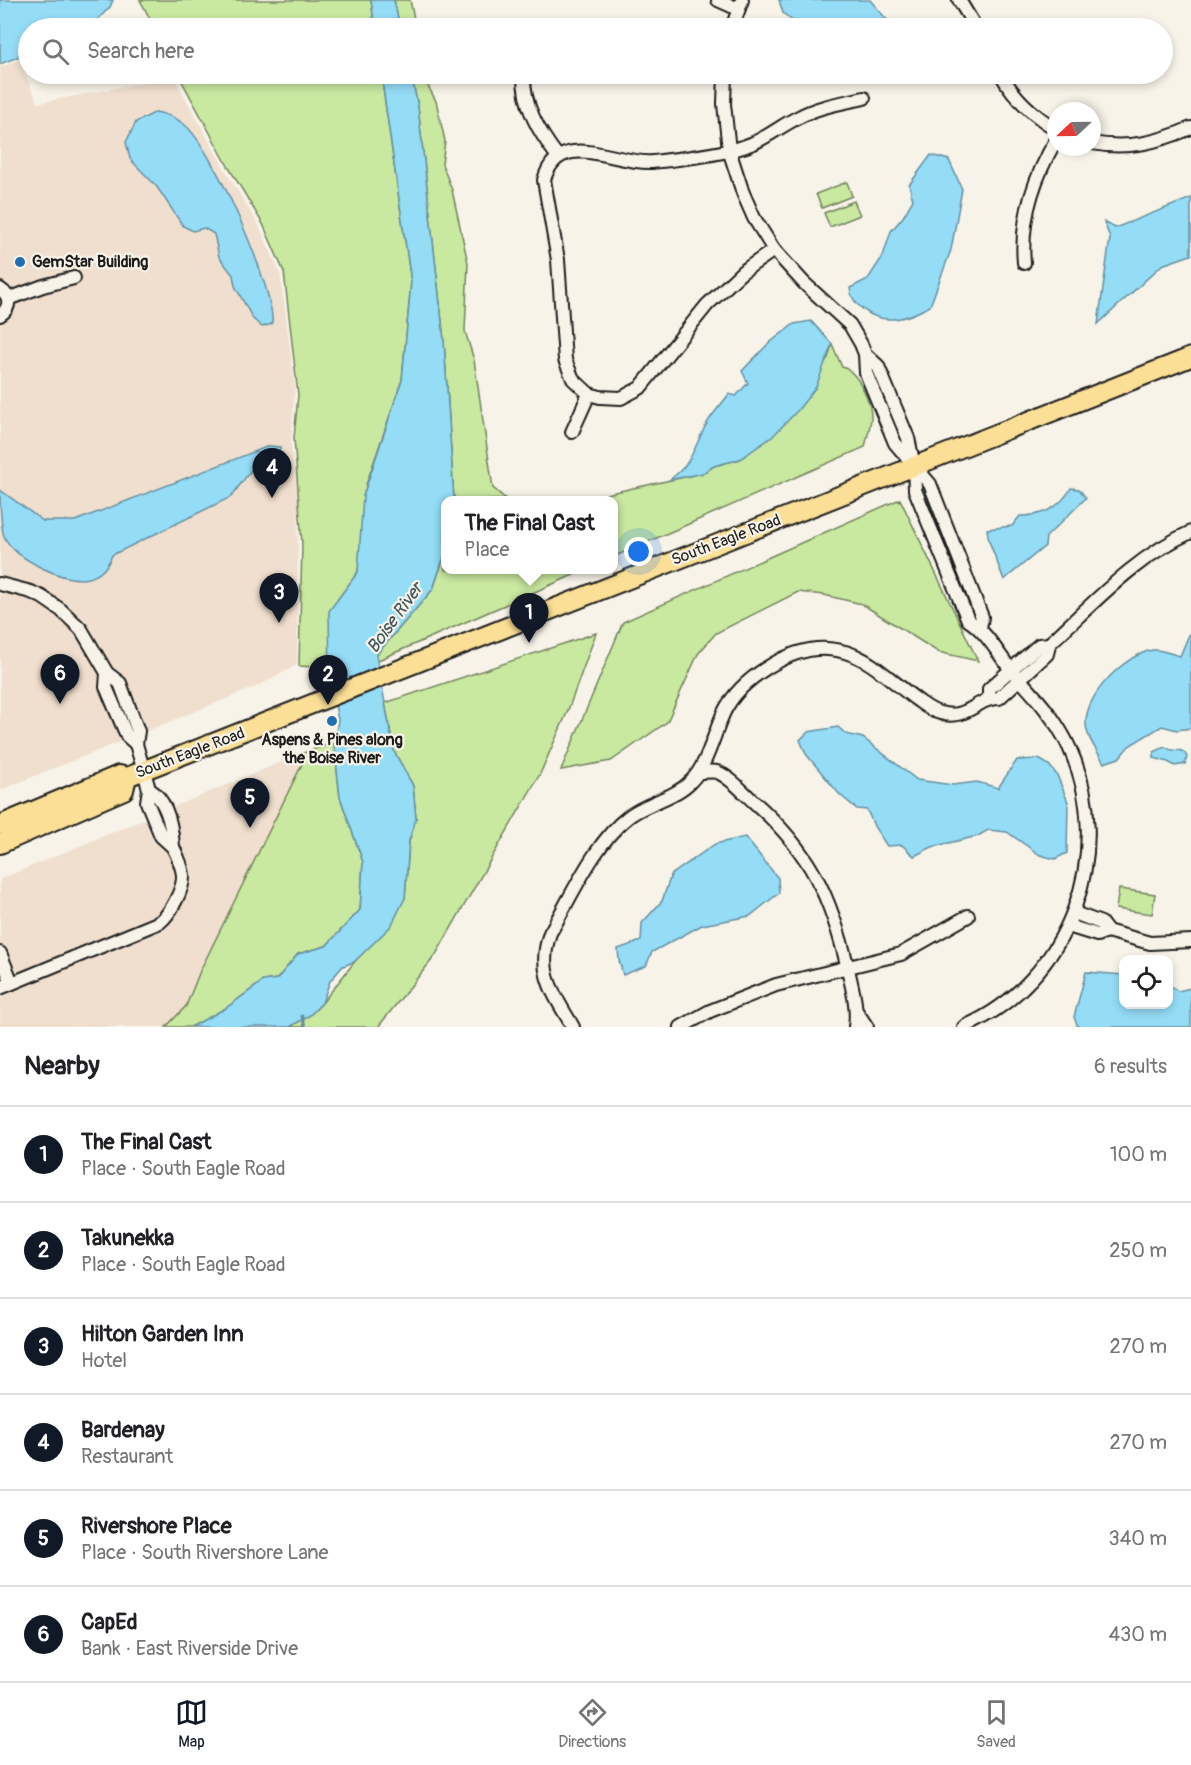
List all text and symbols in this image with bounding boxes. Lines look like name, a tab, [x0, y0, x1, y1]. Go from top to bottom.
search box	[18, 18, 1173, 84]
icon: search	[39, 35, 72, 68]
text: Search here	[87, 37, 194, 65]
north arrow	[1047, 102, 1101, 156]
place label: GemStar Building	[32, 252, 148, 272]
marker: GemStar Building	[13, 255, 27, 269]
pin: 4	[252, 448, 292, 498]
popup	[441, 496, 618, 574]
text: The Final Cast	[464, 509, 595, 537]
street label: South Eagle Road	[668, 510, 784, 570]
text: Place	[464, 537, 509, 562]
your location	[624, 537, 653, 566]
pin: 3	[260, 574, 298, 623]
water label: Boise River	[362, 576, 430, 658]
pin: 1	[510, 594, 548, 643]
pin: 6	[40, 654, 80, 704]
pin: 2	[308, 656, 348, 705]
marker: Aspens & Pines along the Boise River	[325, 714, 339, 728]
street label: South Eagle Road	[132, 723, 248, 783]
place label: Aspens & Pines along the Boise River	[261, 730, 403, 768]
pin: 5	[230, 778, 270, 828]
map controls	[1119, 955, 1173, 1009]
button: locate	[1119, 955, 1173, 1009]
text: Nearby	[24, 1050, 100, 1082]
text: 6 results	[1094, 1054, 1167, 1079]
text: The Final Cast	[81, 1128, 211, 1156]
text: 1	[40, 1142, 47, 1167]
text: 100 m	[1110, 1142, 1167, 1167]
text: Place · South Eagle Road	[81, 1156, 286, 1181]
text: Takunekka	[81, 1224, 174, 1252]
text: 2	[38, 1238, 49, 1263]
text: 250 m	[1109, 1238, 1167, 1263]
text: Place · South Eagle Road	[81, 1252, 286, 1277]
text: Hilton Garden Inn	[81, 1320, 244, 1348]
text: 3	[38, 1334, 49, 1359]
text: 270 m	[1109, 1334, 1167, 1359]
text: Hotel	[81, 1348, 127, 1373]
text: Bardenay	[81, 1416, 165, 1444]
text: 4	[38, 1430, 49, 1455]
text: 270 m	[1109, 1430, 1167, 1455]
text: Restaurant	[81, 1444, 173, 1469]
text: Rivershore Place	[81, 1512, 232, 1540]
text: 5	[38, 1526, 49, 1551]
text: 340 m	[1108, 1526, 1167, 1551]
text: Place · South Rivershore Lane	[81, 1540, 328, 1565]
text: CapEd	[81, 1608, 137, 1636]
text: 6	[38, 1622, 49, 1647]
text: 430 m	[1108, 1622, 1167, 1647]
text: Bank · East Riverside Drive	[81, 1636, 298, 1661]
tab: Map	[175, 1696, 208, 1752]
tab: Directions	[558, 1696, 626, 1752]
tab: Saved	[976, 1696, 1016, 1752]

